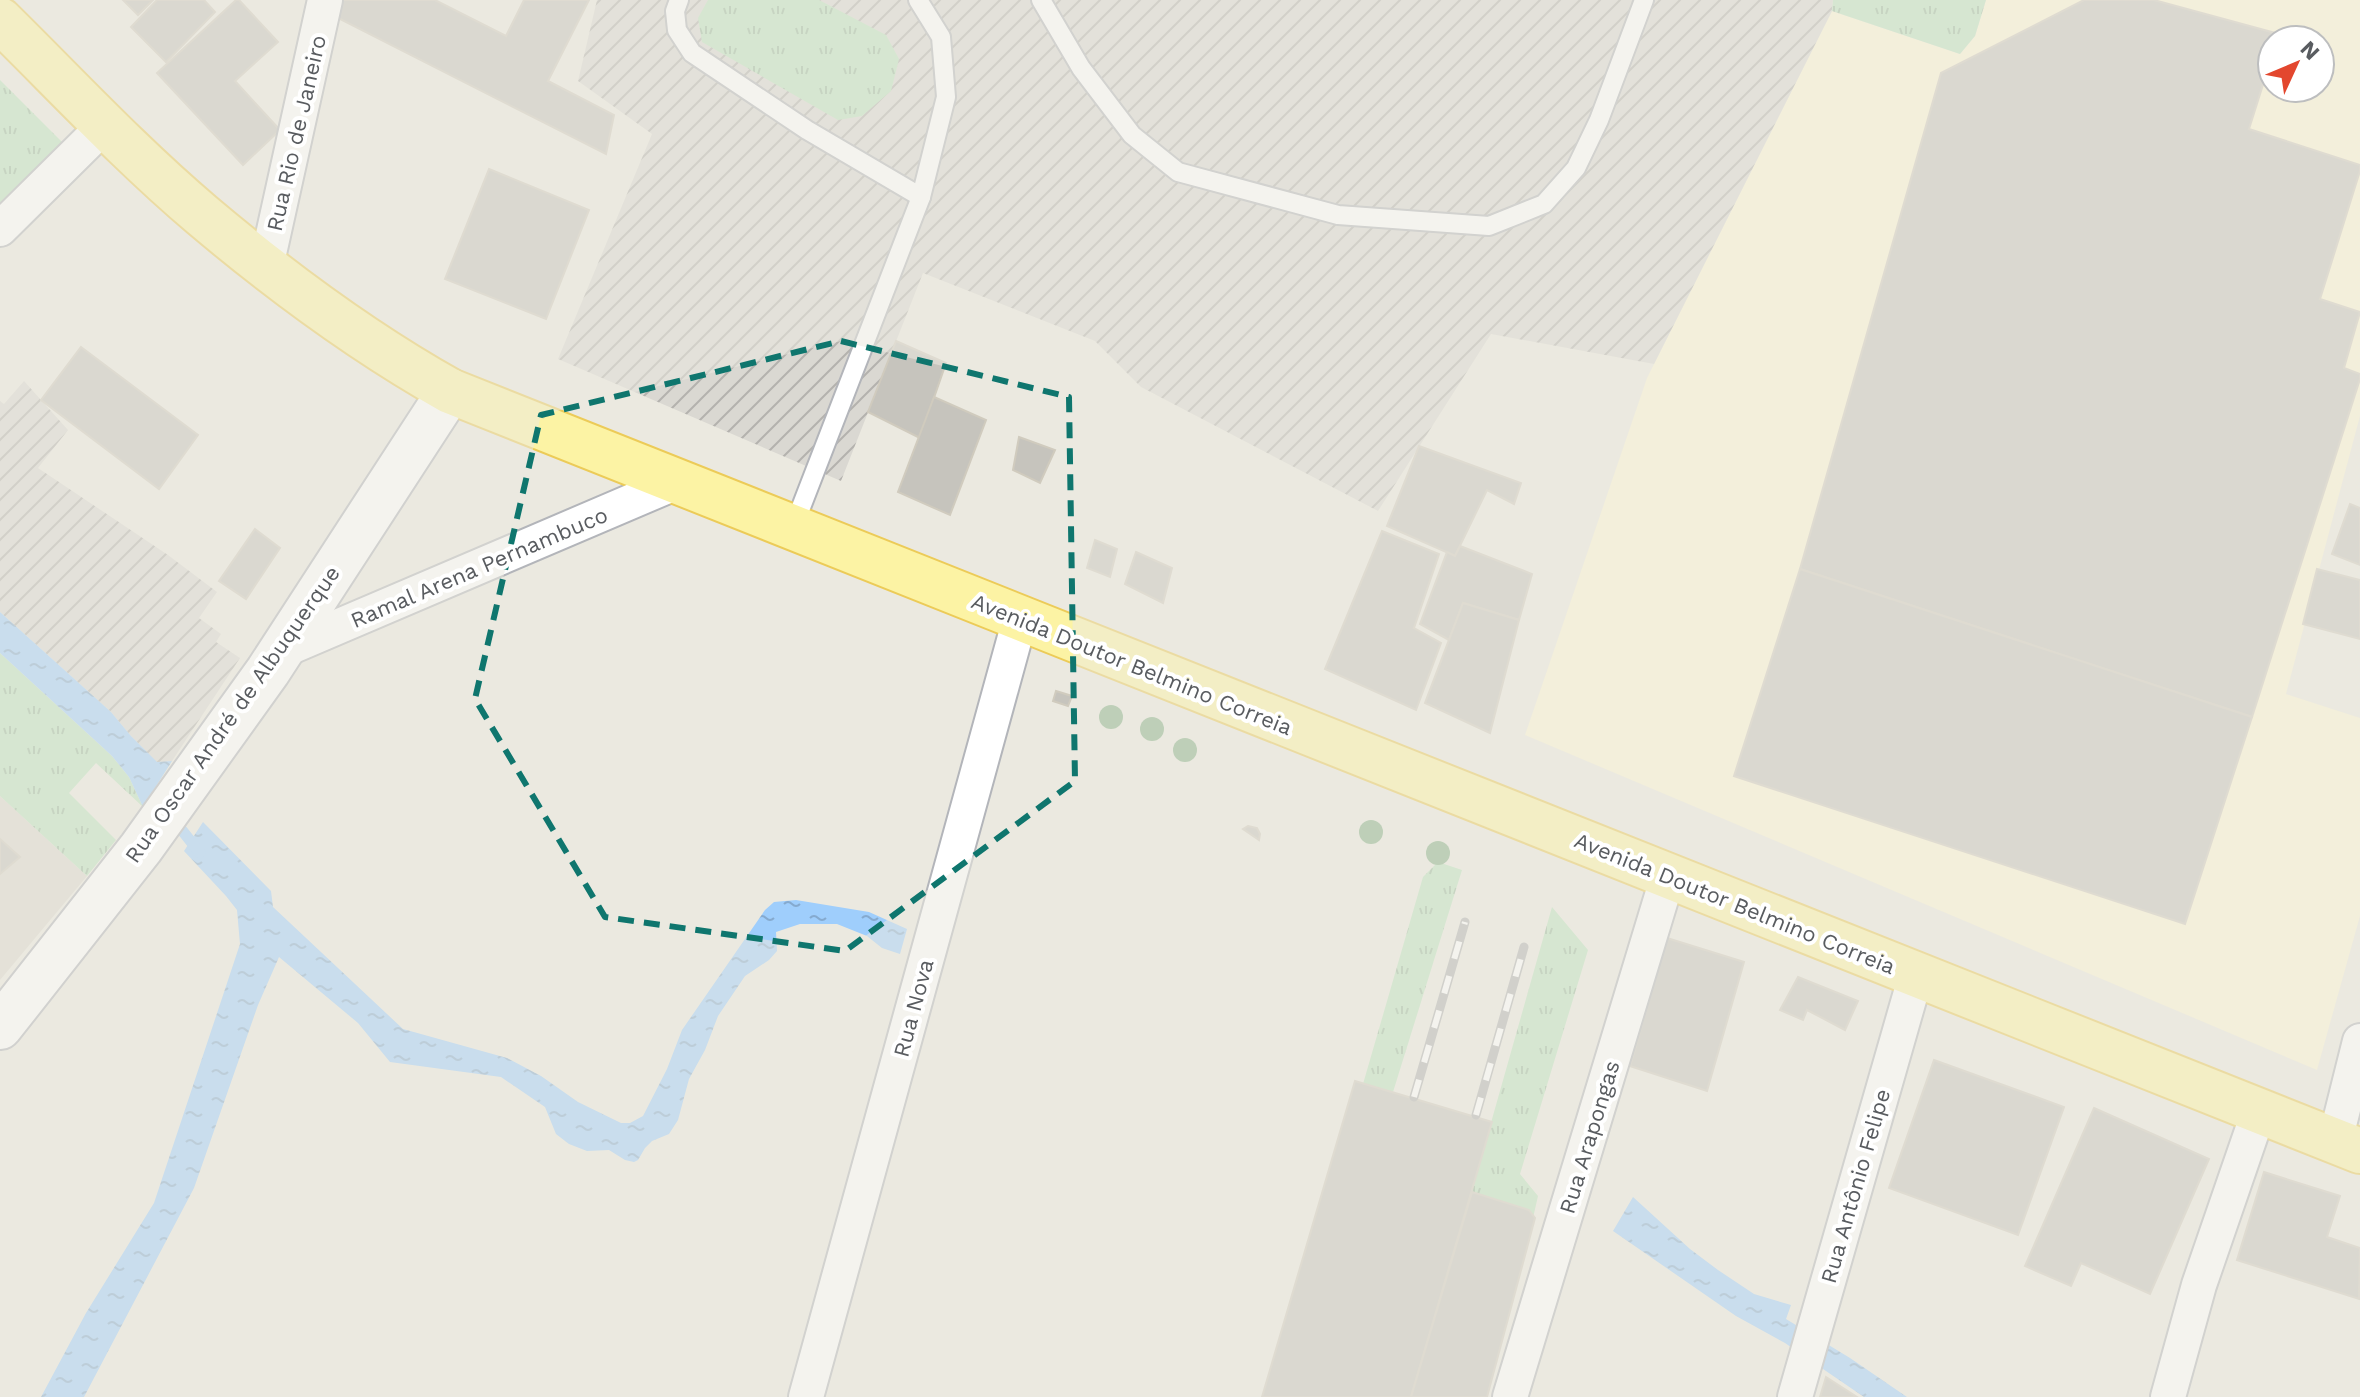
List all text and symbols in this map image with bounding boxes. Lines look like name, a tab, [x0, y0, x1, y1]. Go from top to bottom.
north arrow	[2256, 24, 2336, 104]
street label: Rua Rio de Janeiro	[262, 33, 331, 234]
text: N	[2295, 36, 2325, 65]
street label: Ramal Arena Pernambuco	[347, 502, 611, 633]
street label: Rua Oscar André de Albuquerque	[120, 561, 345, 867]
street label: Avenida Doutor Belmino Correia	[968, 589, 1296, 740]
street label: Avenida Doutor Belmino Correia	[1571, 828, 1899, 979]
street label: Rua Nova	[888, 956, 939, 1060]
street label: Rua Arapongas	[1554, 1058, 1625, 1217]
street label: Rua Antônio Felipe	[1816, 1086, 1895, 1286]

